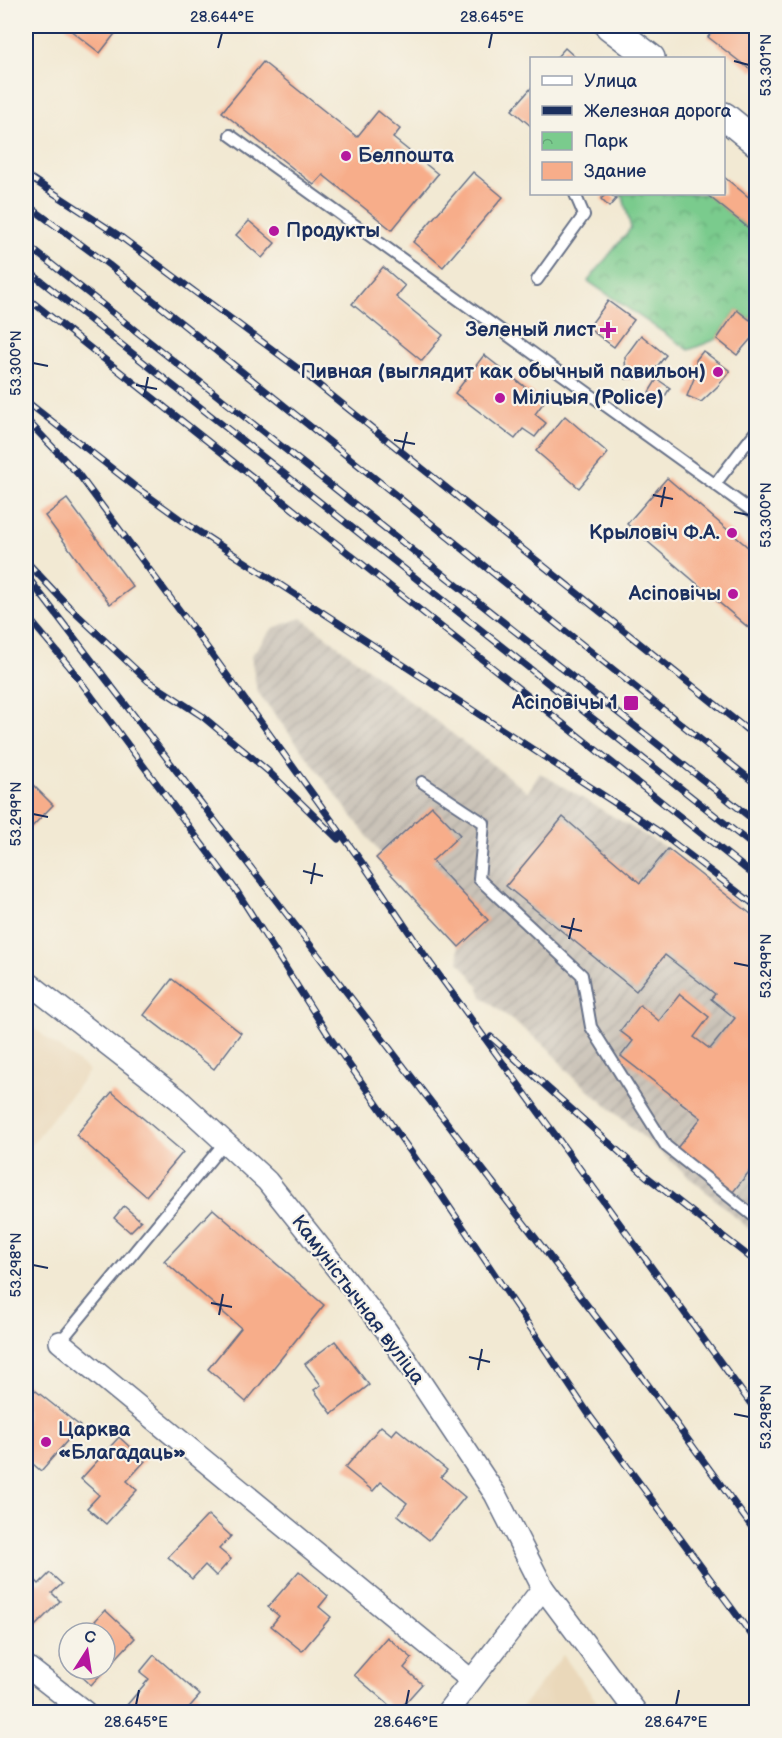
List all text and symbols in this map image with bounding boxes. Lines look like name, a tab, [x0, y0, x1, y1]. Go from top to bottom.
text: 28.644°E	[190, 8, 254, 27]
text: 28.645°E	[460, 8, 524, 27]
text: 53.301°N	[757, 34, 776, 96]
legend	[530, 57, 725, 195]
text: Улица	[584, 71, 638, 92]
text: Железная дорога	[584, 101, 732, 122]
text: Парк	[584, 131, 628, 152]
place label: Белпошта	[358, 144, 454, 168]
marker: Белпошта	[339, 149, 353, 163]
text: Здание	[584, 161, 646, 182]
place label: Продукты	[286, 219, 380, 243]
marker: Продукты	[267, 224, 281, 238]
place label: Зеленый лист	[465, 318, 596, 342]
marker: Зеленый лист	[601, 323, 615, 337]
text: 53.300°N	[7, 330, 26, 396]
place label: Пивная (выглядит как обычный павильон)	[300, 360, 706, 384]
marker: Пивная (выглядит как обычный павильон)	[711, 365, 725, 379]
place label: Міліцыя (Police)	[512, 386, 664, 410]
marker: Міліцыя (Police)	[493, 391, 507, 405]
text: 53.300°N	[757, 482, 776, 548]
place label: Крыловіч Ф.А.	[589, 521, 720, 545]
marker: Крыловіч Ф.А.	[725, 526, 739, 540]
place label: Асіповічы	[628, 582, 721, 606]
marker: Асіповічы	[726, 587, 740, 601]
place label: Асіповічы 1	[511, 691, 618, 715]
marker: Асіповічы 1	[622, 694, 640, 712]
text: 53.299°N	[7, 781, 26, 847]
text: 53.299°N	[757, 933, 776, 999]
street label: Камуністычная вуліца	[286, 1210, 430, 1390]
text: 53.298°N	[7, 1232, 26, 1298]
text: 53.298°N	[757, 1384, 776, 1450]
place label: Царква «Благадаць»	[58, 1418, 186, 1465]
marker: Царква «Благадаць»	[39, 1435, 53, 1449]
north arrow	[57, 1621, 117, 1681]
text: С	[82, 1627, 97, 1648]
text: 28.645°E	[104, 1713, 168, 1732]
text: 28.646°E	[374, 1713, 438, 1732]
text: 28.647°E	[644, 1713, 708, 1732]

